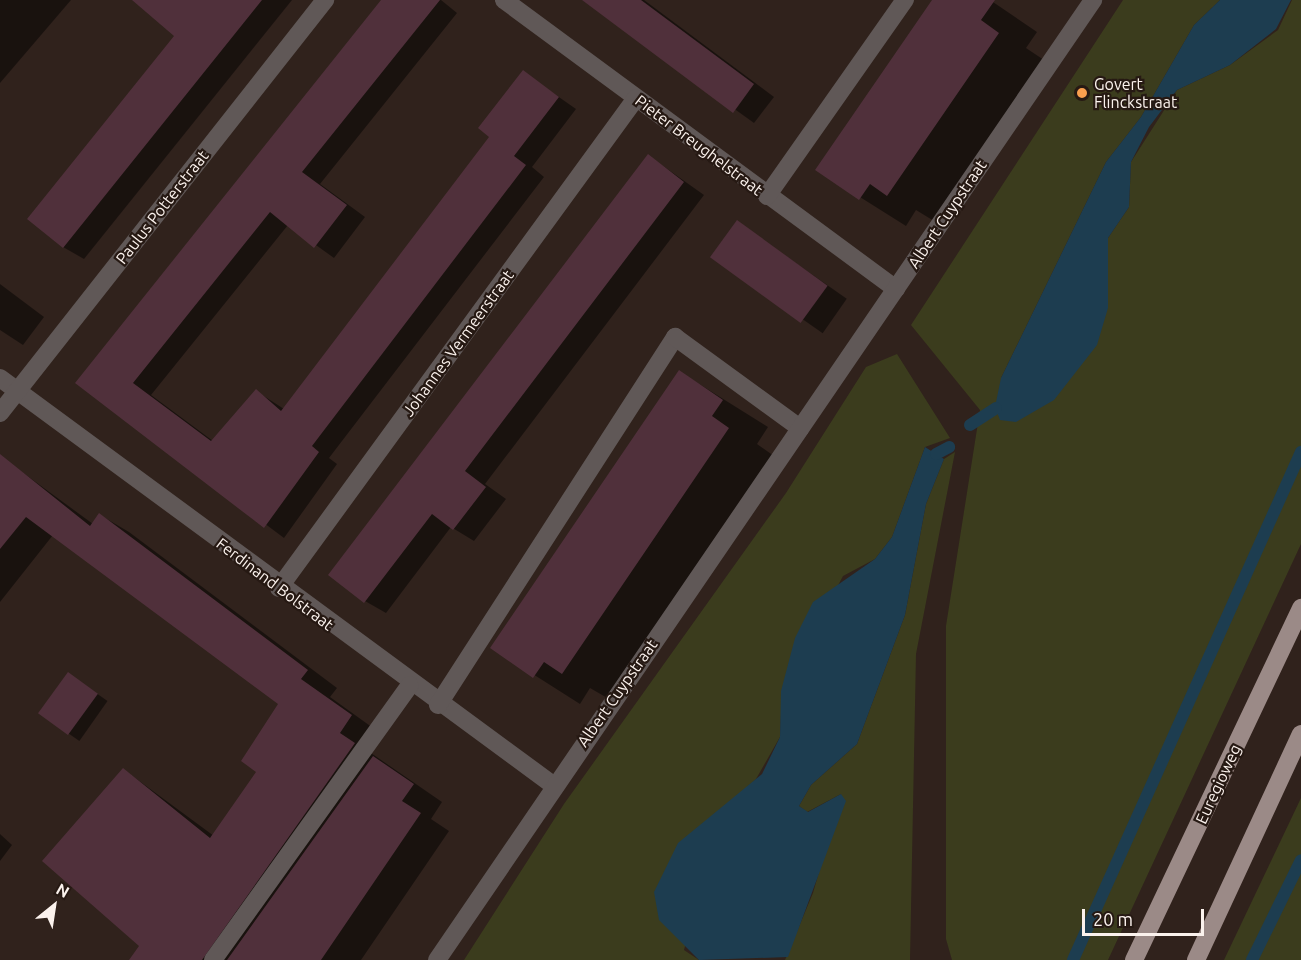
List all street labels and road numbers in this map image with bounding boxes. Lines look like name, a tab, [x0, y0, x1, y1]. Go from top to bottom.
street label: Pieter Breughelstraat	[631, 91, 767, 199]
street label: Paulus Potterstraat	[112, 146, 212, 268]
street label: Albert Cuypstraat	[904, 156, 990, 272]
street label: Johannes Vermeerstraat	[398, 266, 518, 420]
street label: Ferdinand Bolstraat	[213, 534, 337, 634]
street label: Albert Cuypstraat	[573, 636, 661, 750]
street label: Euregioweg	[1191, 741, 1245, 827]

